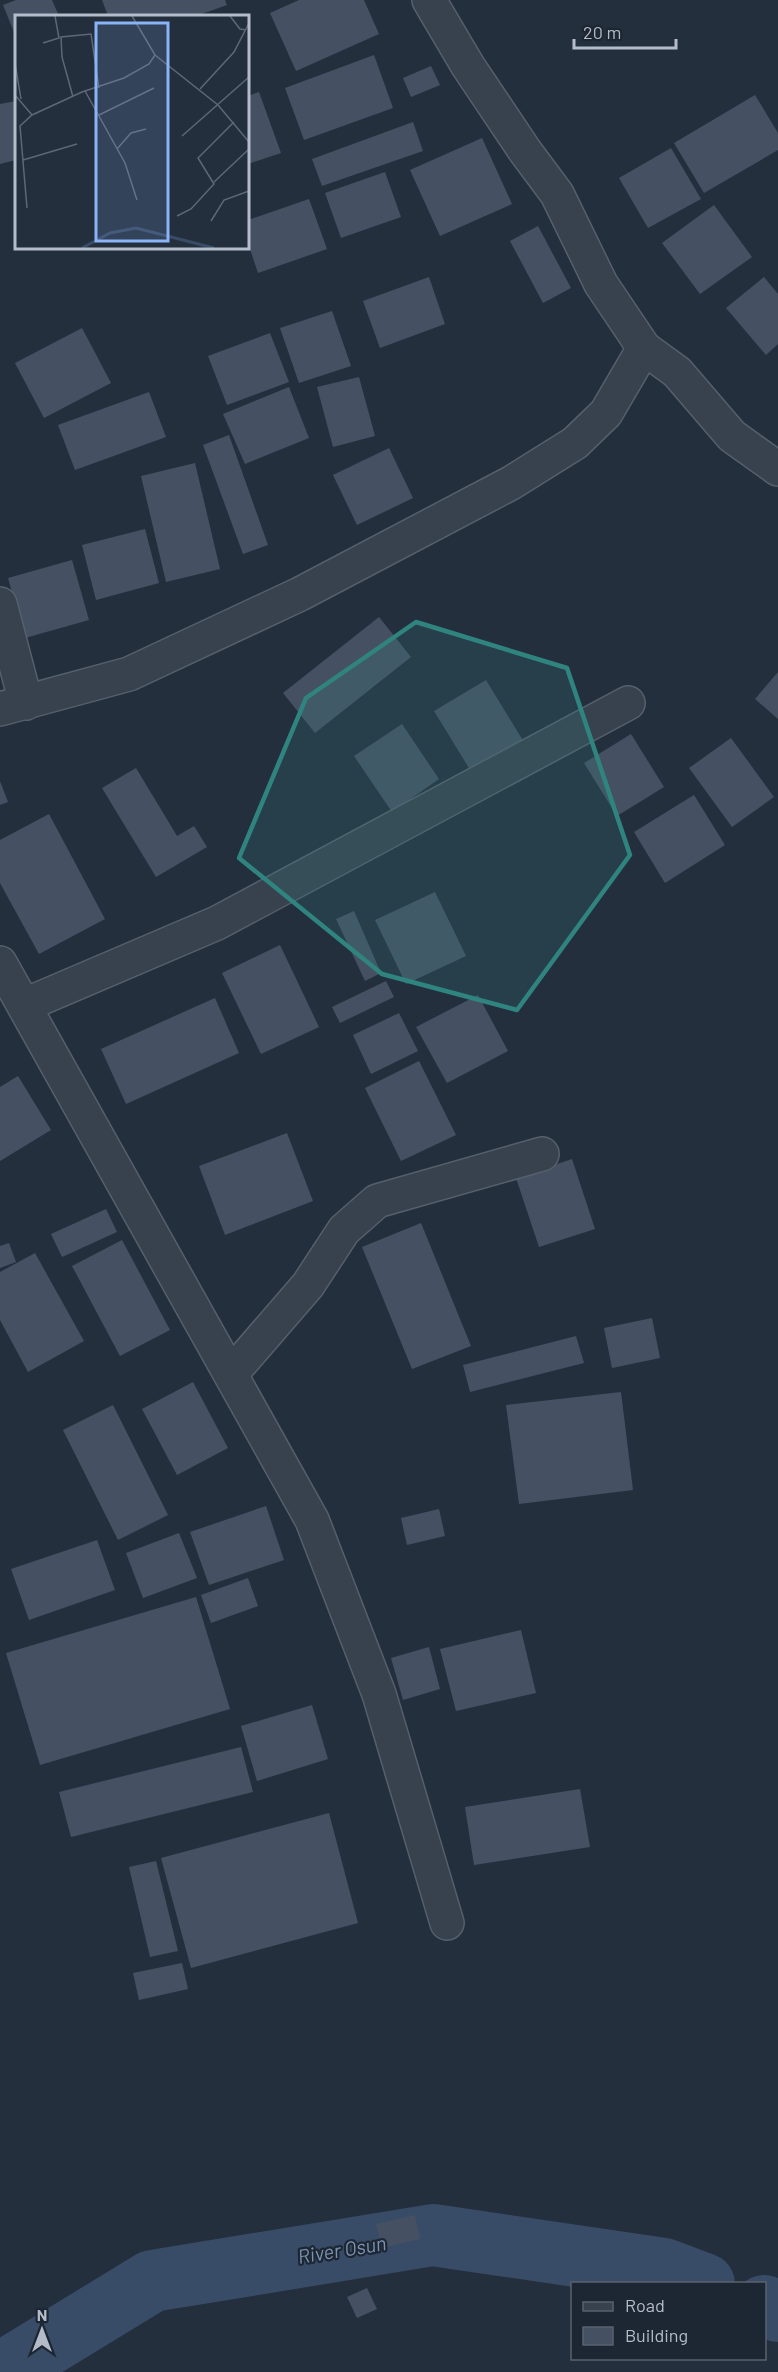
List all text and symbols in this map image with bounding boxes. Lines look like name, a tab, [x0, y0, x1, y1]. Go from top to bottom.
scale bar	[574, 12, 676, 50]
inset map	[15, 15, 249, 249]
text: 20 m	[583, 21, 621, 43]
water label: River Osun	[296, 2230, 388, 2268]
legend	[571, 2282, 766, 2360]
text: Road	[625, 2294, 665, 2316]
north arrow	[12, 2300, 72, 2360]
text: N	[37, 2305, 47, 2324]
text: Building	[625, 2324, 688, 2346]

